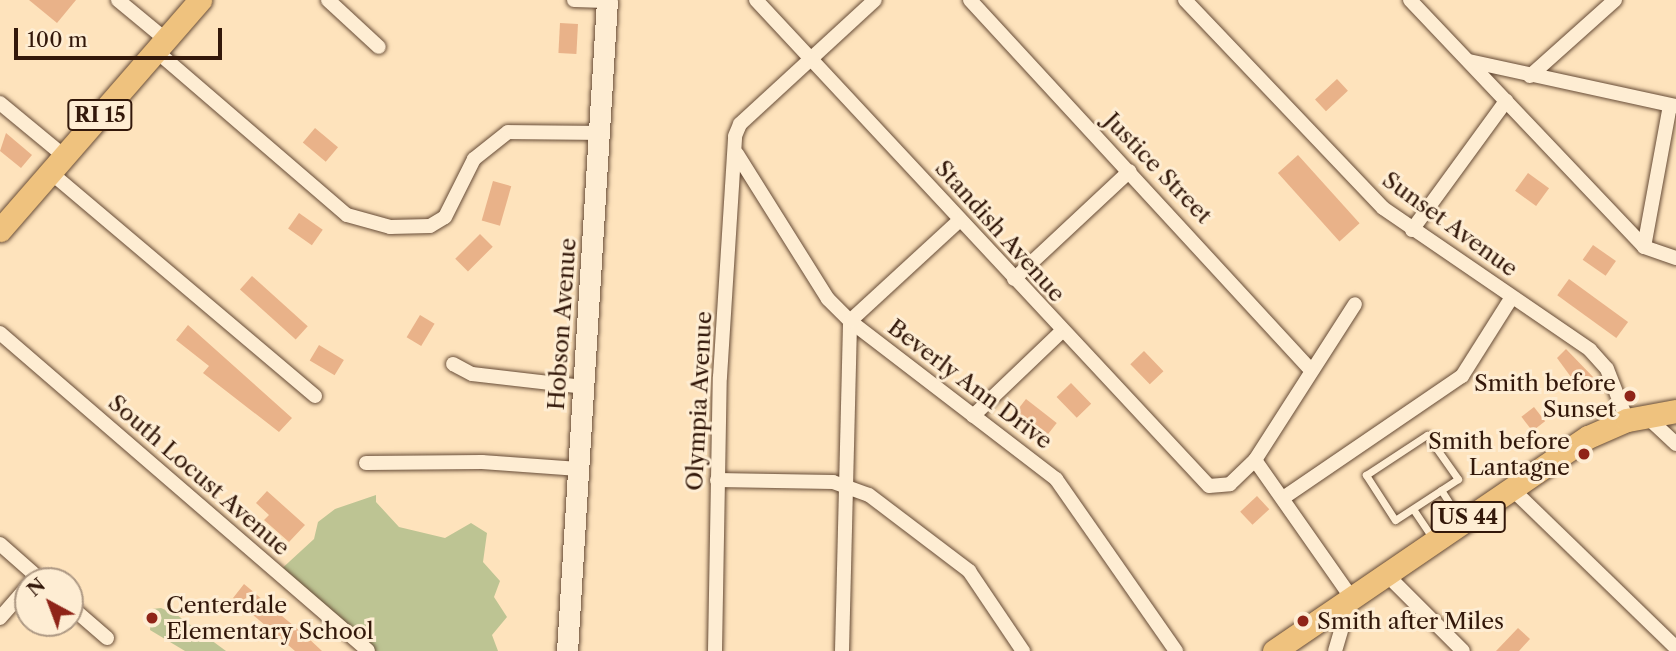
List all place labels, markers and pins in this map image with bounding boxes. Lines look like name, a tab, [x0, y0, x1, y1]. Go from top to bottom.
place label: Smith before Sunset	[1474, 369, 1616, 423]
marker: Smith before Sunset	[1622, 388, 1638, 404]
place label: Smith before Lantagne	[1428, 427, 1570, 481]
marker: Smith before Lantagne	[1576, 446, 1592, 462]
place label: Centerdale Elementary School	[166, 591, 374, 645]
place label: Smith after Miles	[1317, 607, 1505, 635]
marker: Centerdale Elementary School	[144, 610, 160, 626]
marker: Smith after Miles	[1295, 613, 1311, 629]

